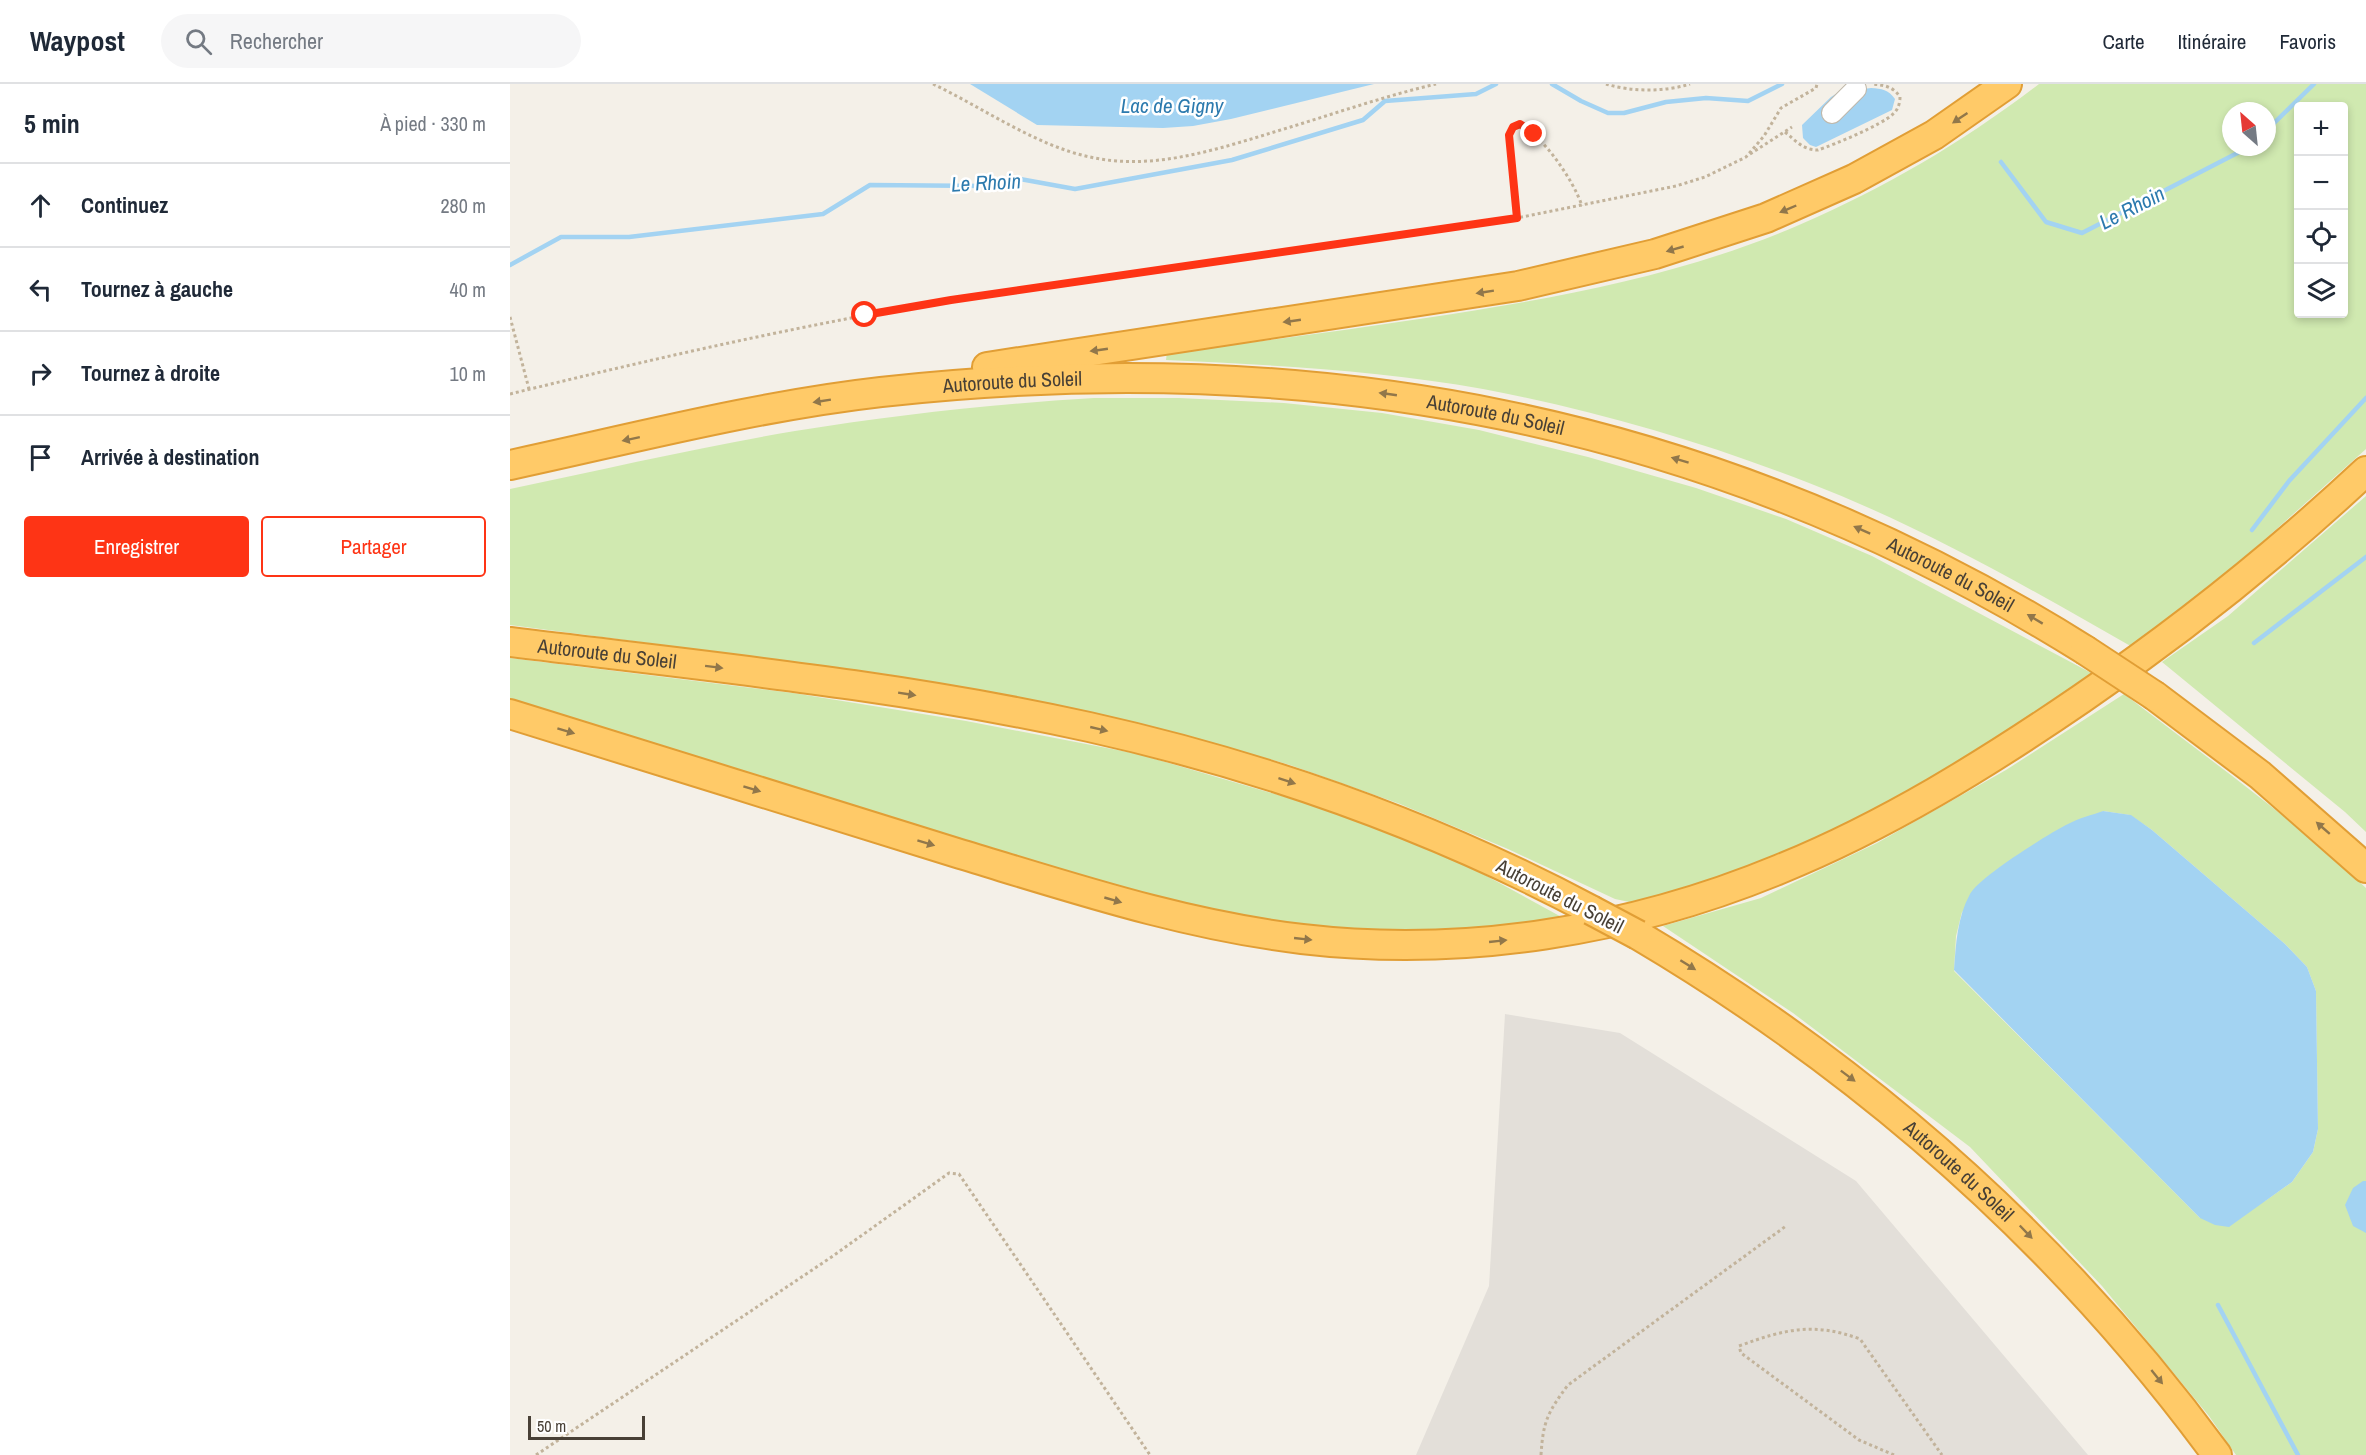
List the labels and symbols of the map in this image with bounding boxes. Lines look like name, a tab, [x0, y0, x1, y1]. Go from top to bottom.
water label: Lac de Gigny	[1121, 91, 1225, 120]
north arrow	[2222, 102, 2276, 156]
one-way arrow	[1952, 112, 1968, 123]
route end	[1520, 120, 1546, 146]
water label: Le Rhoin	[950, 166, 1022, 199]
water label: Le Rhoin	[2094, 179, 2169, 236]
one-way arrow	[1779, 205, 1797, 214]
one-way arrow	[1666, 245, 1684, 254]
one-way arrow	[1475, 287, 1494, 296]
route start	[851, 301, 877, 327]
one-way arrow	[1282, 317, 1301, 326]
one-way arrow	[1089, 346, 1108, 355]
street label: Autoroute du Soleil	[941, 365, 1082, 399]
street label: Autoroute du Soleil	[1424, 387, 1567, 441]
one-way arrow	[1378, 389, 1397, 399]
one-way arrow	[812, 397, 831, 406]
one-way arrow	[621, 434, 640, 444]
one-way arrow	[1671, 455, 1689, 464]
one-way arrow	[1853, 525, 1871, 534]
street label: Autoroute du Soleil	[1882, 530, 2019, 618]
one-way arrow	[2027, 614, 2043, 625]
street label: Autoroute du Soleil	[535, 631, 678, 675]
one-way arrow	[704, 662, 723, 672]
one-way arrow	[898, 689, 917, 698]
one-way arrow	[1090, 725, 1108, 735]
one-way arrow	[557, 727, 575, 736]
one-way arrow	[1278, 776, 1296, 786]
one-way arrow	[743, 785, 761, 794]
one-way arrow	[2316, 822, 2331, 835]
one-way arrow	[917, 839, 935, 848]
street label: Autoroute du Soleil	[1491, 851, 1629, 939]
one-way arrow	[1104, 896, 1122, 905]
one-way arrow	[1294, 934, 1313, 944]
one-way arrow	[1489, 936, 1508, 946]
one-way arrow	[1680, 960, 1696, 971]
one-way arrow	[1840, 1070, 1856, 1082]
street label: Autoroute du Soleil	[1898, 1113, 2020, 1227]
one-way arrow	[2019, 1224, 2033, 1238]
one-way arrow	[2150, 1369, 2163, 1385]
scale bar	[528, 1413, 645, 1440]

